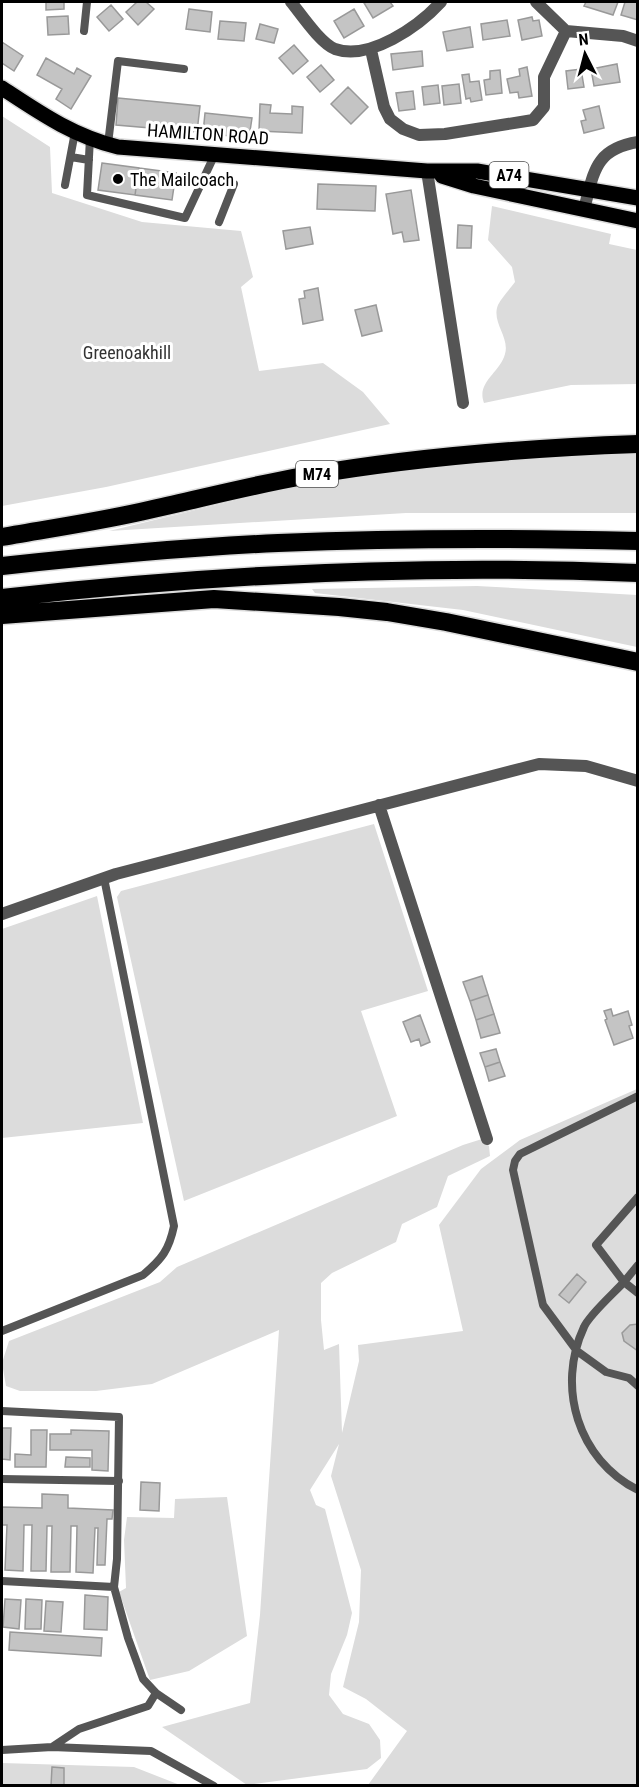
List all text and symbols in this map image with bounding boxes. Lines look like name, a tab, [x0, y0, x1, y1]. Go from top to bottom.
north arrow	[555, 24, 615, 84]
text: N	[578, 30, 589, 50]
street label: HAMILTON ROAD	[146, 119, 270, 149]
road number: A74	[490, 162, 528, 188]
place label: The Mailcoach	[130, 169, 234, 190]
marker: The Mailcoach	[111, 172, 125, 186]
park label: Greenoakhill	[83, 342, 171, 363]
road number: M74	[296, 461, 338, 487]

